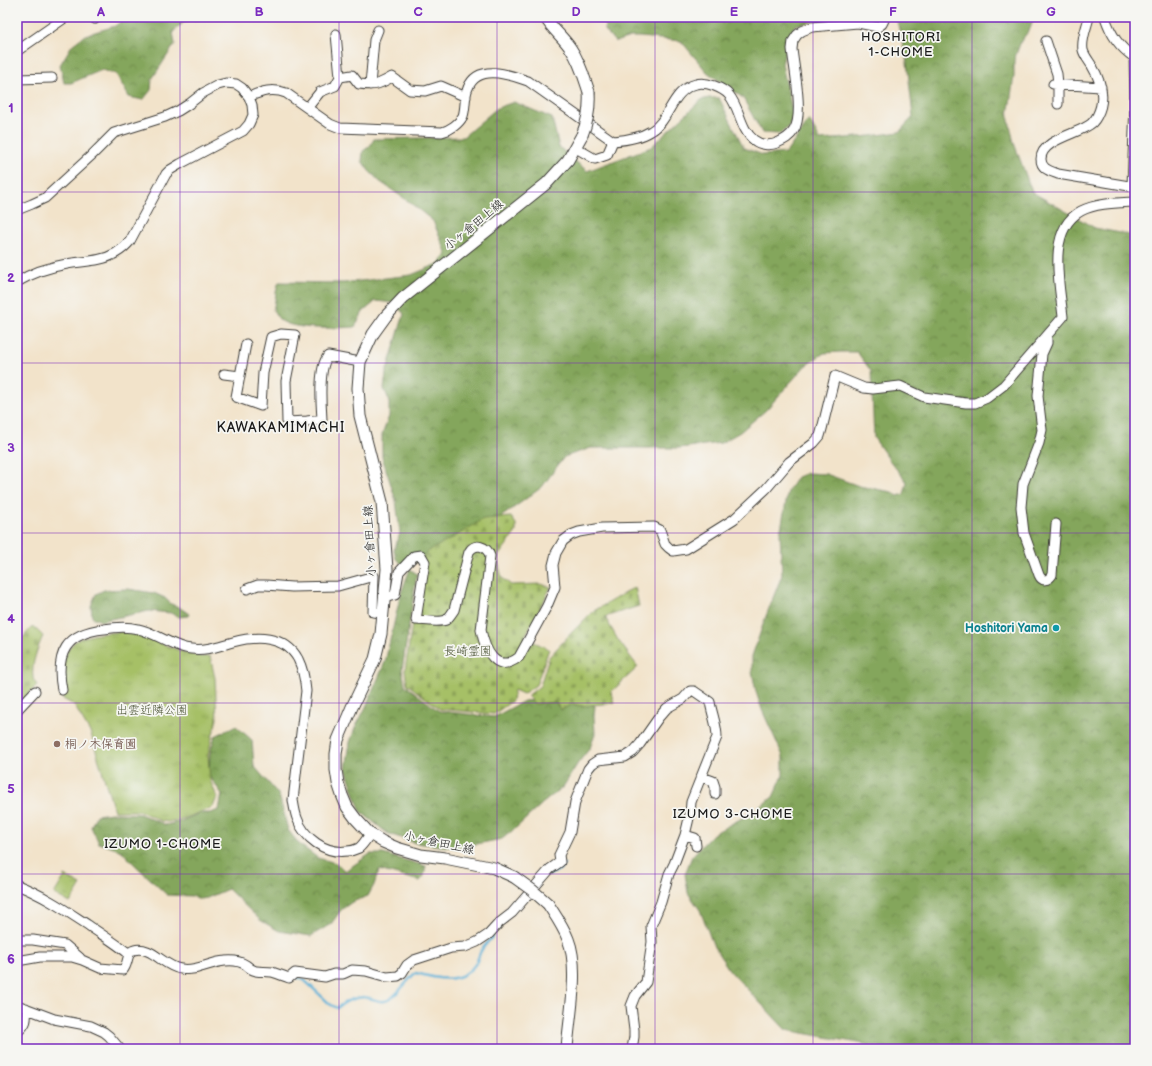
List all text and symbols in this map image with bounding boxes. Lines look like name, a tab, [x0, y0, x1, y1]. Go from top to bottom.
text: A	[96, 4, 105, 20]
text: B	[254, 4, 264, 20]
text: C	[413, 4, 423, 20]
text: D	[571, 4, 581, 20]
text: E	[730, 4, 739, 20]
text: F	[889, 4, 897, 20]
text: G	[1046, 4, 1056, 20]
district label: HOSHITORI 1-CHOME	[861, 29, 941, 60]
text: 1	[8, 100, 14, 116]
street label: 小ヶ倉田上線	[441, 197, 507, 253]
text: 2	[7, 270, 15, 286]
district label: KAWAKAMIMACHI	[217, 419, 345, 436]
text: 3	[7, 440, 15, 456]
street label: 小ヶ倉田上線	[361, 505, 379, 577]
text: 4	[7, 611, 15, 627]
place label: Hoshitori Yama	[965, 621, 1048, 636]
marker: Hoshitori Yama	[1051, 623, 1061, 633]
park label: 長崎霊園	[444, 644, 492, 659]
park label: 出雲近隣公園	[116, 703, 188, 718]
place label: 桐ノ木保育園	[65, 737, 137, 752]
marker: 桐ノ木保育園	[52, 739, 62, 749]
text: 5	[7, 781, 15, 797]
district label: IZUMO 3-CHOME	[673, 806, 793, 822]
street label: 小ヶ倉田上線	[402, 828, 476, 858]
district label: IZUMO 1-CHOME	[104, 836, 222, 852]
text: 6	[7, 951, 15, 967]

